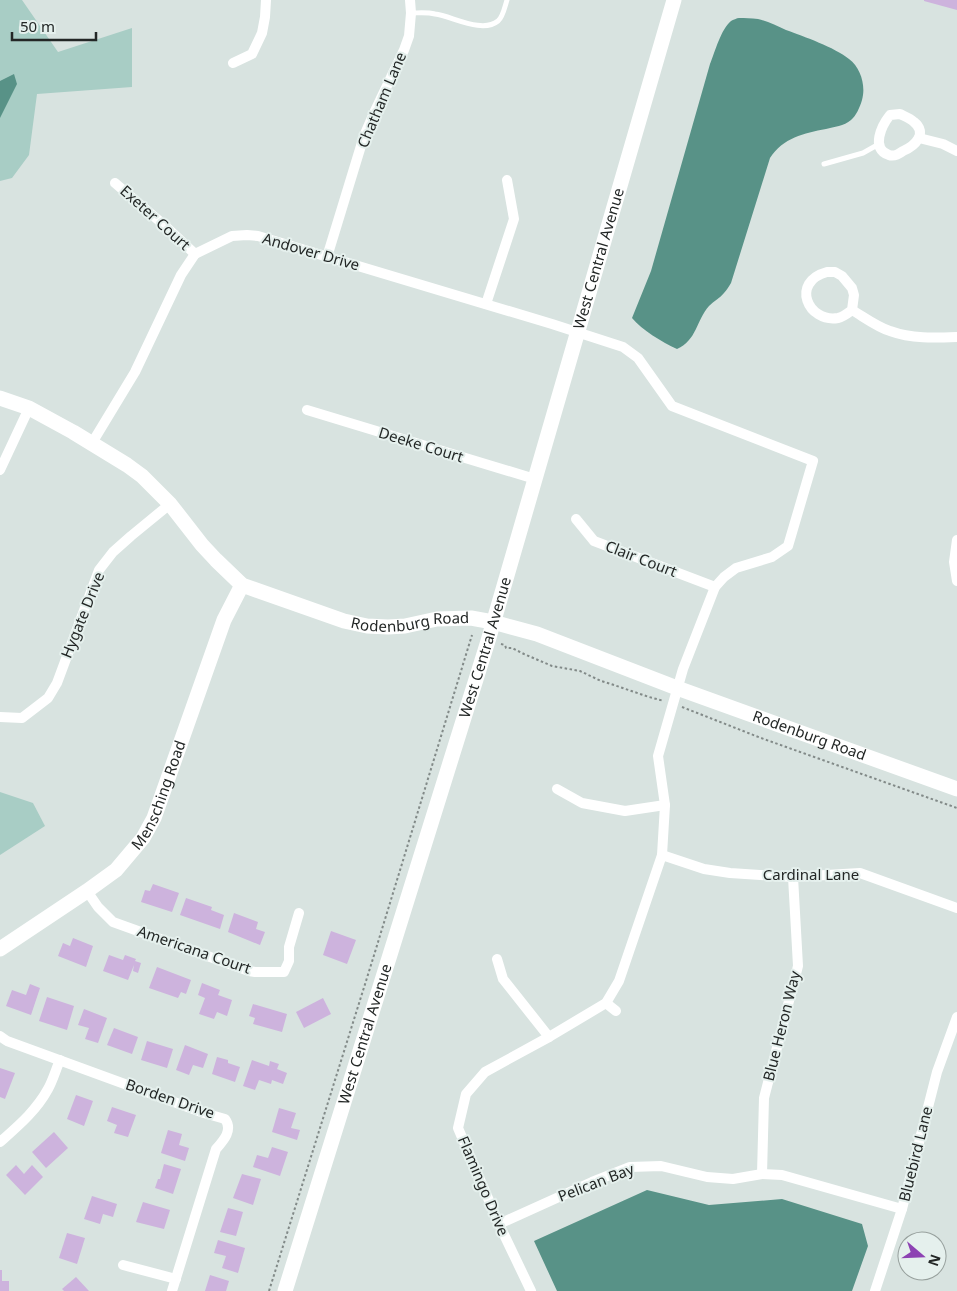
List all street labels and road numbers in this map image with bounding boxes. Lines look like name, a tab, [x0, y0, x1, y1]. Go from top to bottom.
street label: Chatham Lane	[352, 49, 410, 151]
street label: Exeter Court	[116, 180, 195, 254]
street label: West Central Avenue	[568, 185, 628, 331]
street label: Andover Drive	[260, 228, 362, 274]
street label: Deeke Court	[376, 422, 467, 467]
street label: Clair Court	[603, 535, 681, 581]
street label: Hygate Drive	[56, 569, 108, 661]
street label: West Central Avenue	[454, 574, 515, 720]
street label: Rodenburg Road	[349, 607, 469, 636]
street label: Rodenburg Road	[750, 705, 869, 764]
street label: Mensching Road	[126, 737, 190, 854]
street label: Cardinal Lane	[763, 864, 859, 884]
street label: Americana Court	[135, 920, 254, 978]
street label: West Central Avenue	[333, 961, 396, 1107]
street label: Blue Heron Way	[758, 968, 804, 1083]
street label: Borden Drive	[123, 1074, 217, 1123]
street label: Bluebird Lane	[894, 1104, 937, 1203]
street label: Flamingo Drive	[454, 1133, 514, 1239]
street label: Pelican Bay	[555, 1158, 637, 1206]

